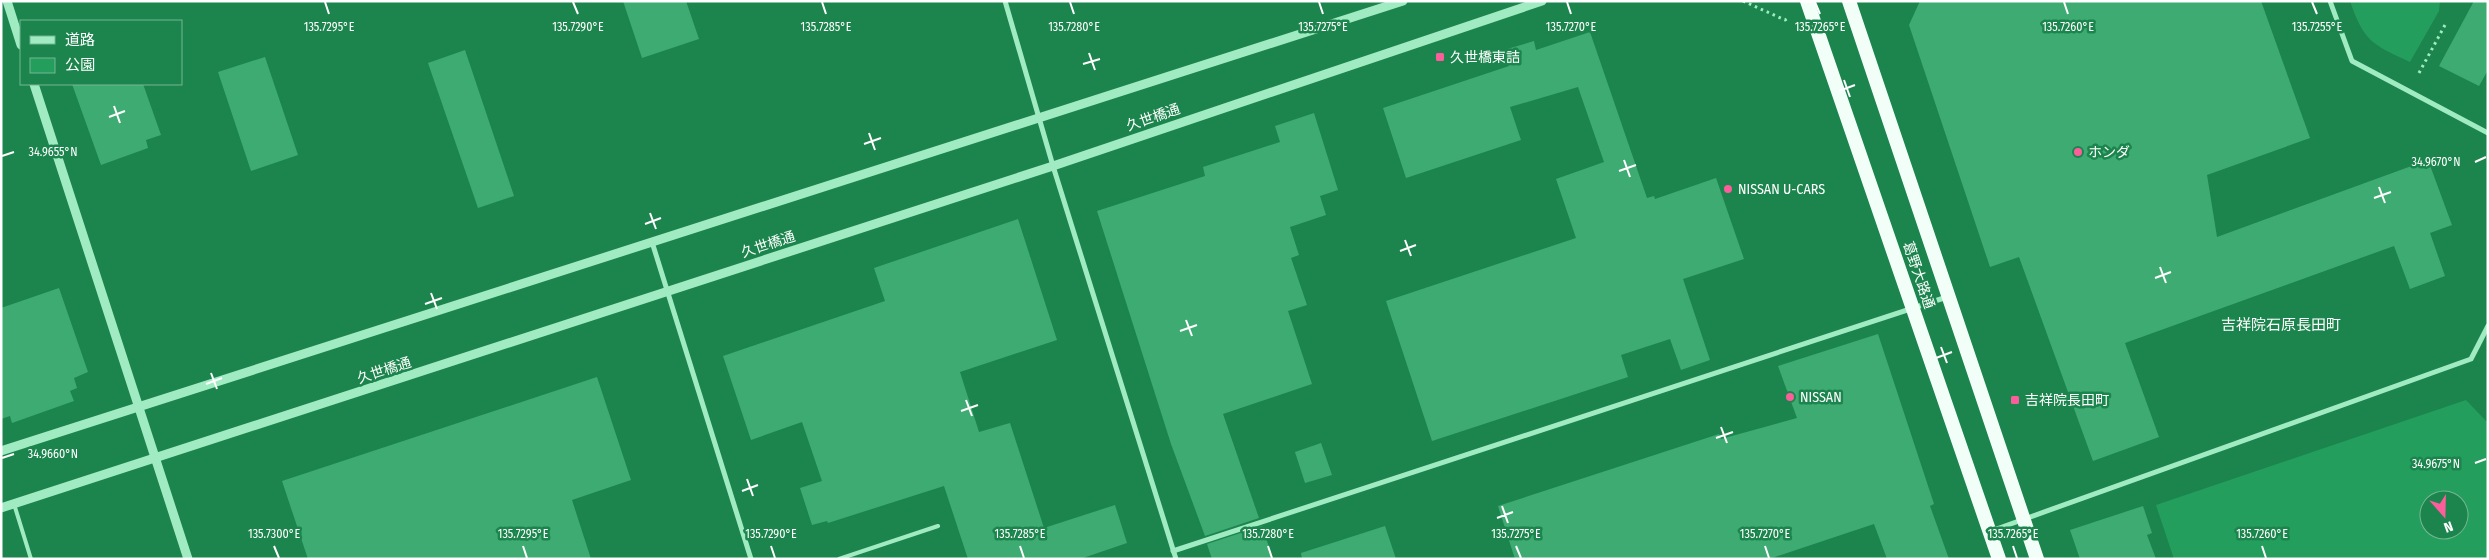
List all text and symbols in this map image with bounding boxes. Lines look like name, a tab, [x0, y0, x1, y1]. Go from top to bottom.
legend	[20, 20, 182, 85]
text: 135.7295°E	[304, 20, 355, 34]
text: 135.7290°E	[552, 20, 604, 34]
text: 135.7285°E	[801, 20, 852, 34]
text: 135.7280°E	[1048, 20, 1100, 34]
text: 135.7275°E	[1298, 20, 1348, 34]
text: 135.7270°E	[1546, 20, 1597, 34]
text: 135.7265°E	[1795, 20, 1846, 34]
text: 135.7260°E	[2042, 20, 2094, 34]
text: 135.7255°E	[2292, 20, 2342, 34]
text: 道路	[65, 31, 95, 49]
place label: 久世橋東詰	[1450, 49, 1520, 66]
marker: 久世橋東詰	[1434, 51, 1446, 63]
text: 公園	[65, 56, 95, 74]
street label: 久世橋通	[1124, 100, 1182, 135]
place label: ホンダ	[2088, 144, 2130, 161]
text: 34.9655°N	[29, 145, 77, 159]
marker: ホンダ	[2072, 146, 2084, 158]
text: 34.9670°N	[2412, 155, 2460, 169]
place label: NISSAN U-CARS	[1738, 181, 1825, 198]
marker: NISSAN U-CARS	[1722, 183, 1734, 195]
street label: 久世橋通	[739, 228, 797, 261]
street label: 葛野大路通	[1899, 239, 1938, 311]
district label: 吉祥院石原長田町	[2221, 316, 2341, 334]
street label: 久世橋通	[355, 354, 413, 387]
place label: NISSAN	[1800, 389, 1842, 406]
marker: NISSAN	[1784, 391, 1796, 403]
place label: 吉祥院長田町	[2025, 392, 2109, 409]
marker: 吉祥院長田町	[2009, 394, 2021, 406]
text: 34.9660°N	[28, 447, 78, 461]
text: 34.9675°N	[2412, 457, 2460, 471]
north arrow	[2419, 490, 2469, 540]
text: N	[2441, 517, 2455, 536]
text: 135.7300°E	[248, 527, 300, 541]
text: 135.7295°E	[498, 527, 549, 541]
text: 135.7290°E	[745, 527, 797, 541]
text: 135.7285°E	[995, 527, 1046, 541]
text: 135.7280°E	[1242, 527, 1294, 541]
text: 135.7275°E	[1491, 527, 1541, 541]
text: 135.7270°E	[1740, 527, 1791, 541]
text: 135.7265°E	[1988, 527, 2039, 541]
text: 135.7260°E	[2236, 527, 2288, 541]

